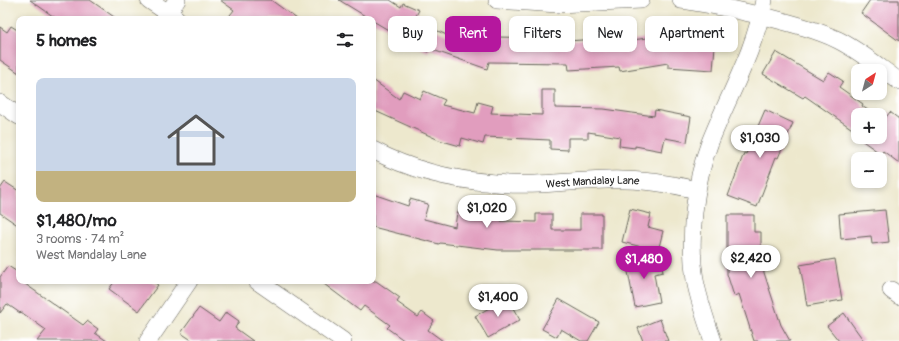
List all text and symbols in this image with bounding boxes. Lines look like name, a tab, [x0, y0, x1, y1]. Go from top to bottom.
chip: Buy	[388, 16, 437, 52]
chip: Rent	[445, 16, 501, 52]
chip: Filters	[509, 16, 575, 52]
chip: New	[583, 16, 637, 52]
chip: Apartment	[645, 16, 738, 52]
icon: filters	[334, 29, 356, 51]
text: 5 homes	[36, 30, 97, 51]
north arrow	[851, 64, 887, 100]
map controls	[851, 64, 887, 188]
icon: home	[160, 104, 232, 176]
button: +	[851, 108, 887, 144]
pin: $1,030	[727, 125, 793, 159]
text: $1,030	[740, 130, 780, 146]
button: −	[851, 152, 887, 188]
street label: West Mandalay Lane	[545, 173, 640, 190]
pin: $1,020	[454, 195, 520, 229]
text: $1,020	[467, 200, 507, 216]
text: $1,480/mo	[36, 210, 117, 231]
text: 3 rooms · 74 m²	[36, 231, 124, 247]
pin: $2,420	[718, 245, 784, 279]
pin: $1,480	[611, 246, 677, 280]
text: West Mandalay Lane	[36, 247, 146, 263]
text: $2,420	[730, 250, 772, 266]
text: $1,480	[625, 251, 663, 267]
pin: $1,400	[465, 284, 531, 318]
text: $1,400	[478, 289, 518, 305]

